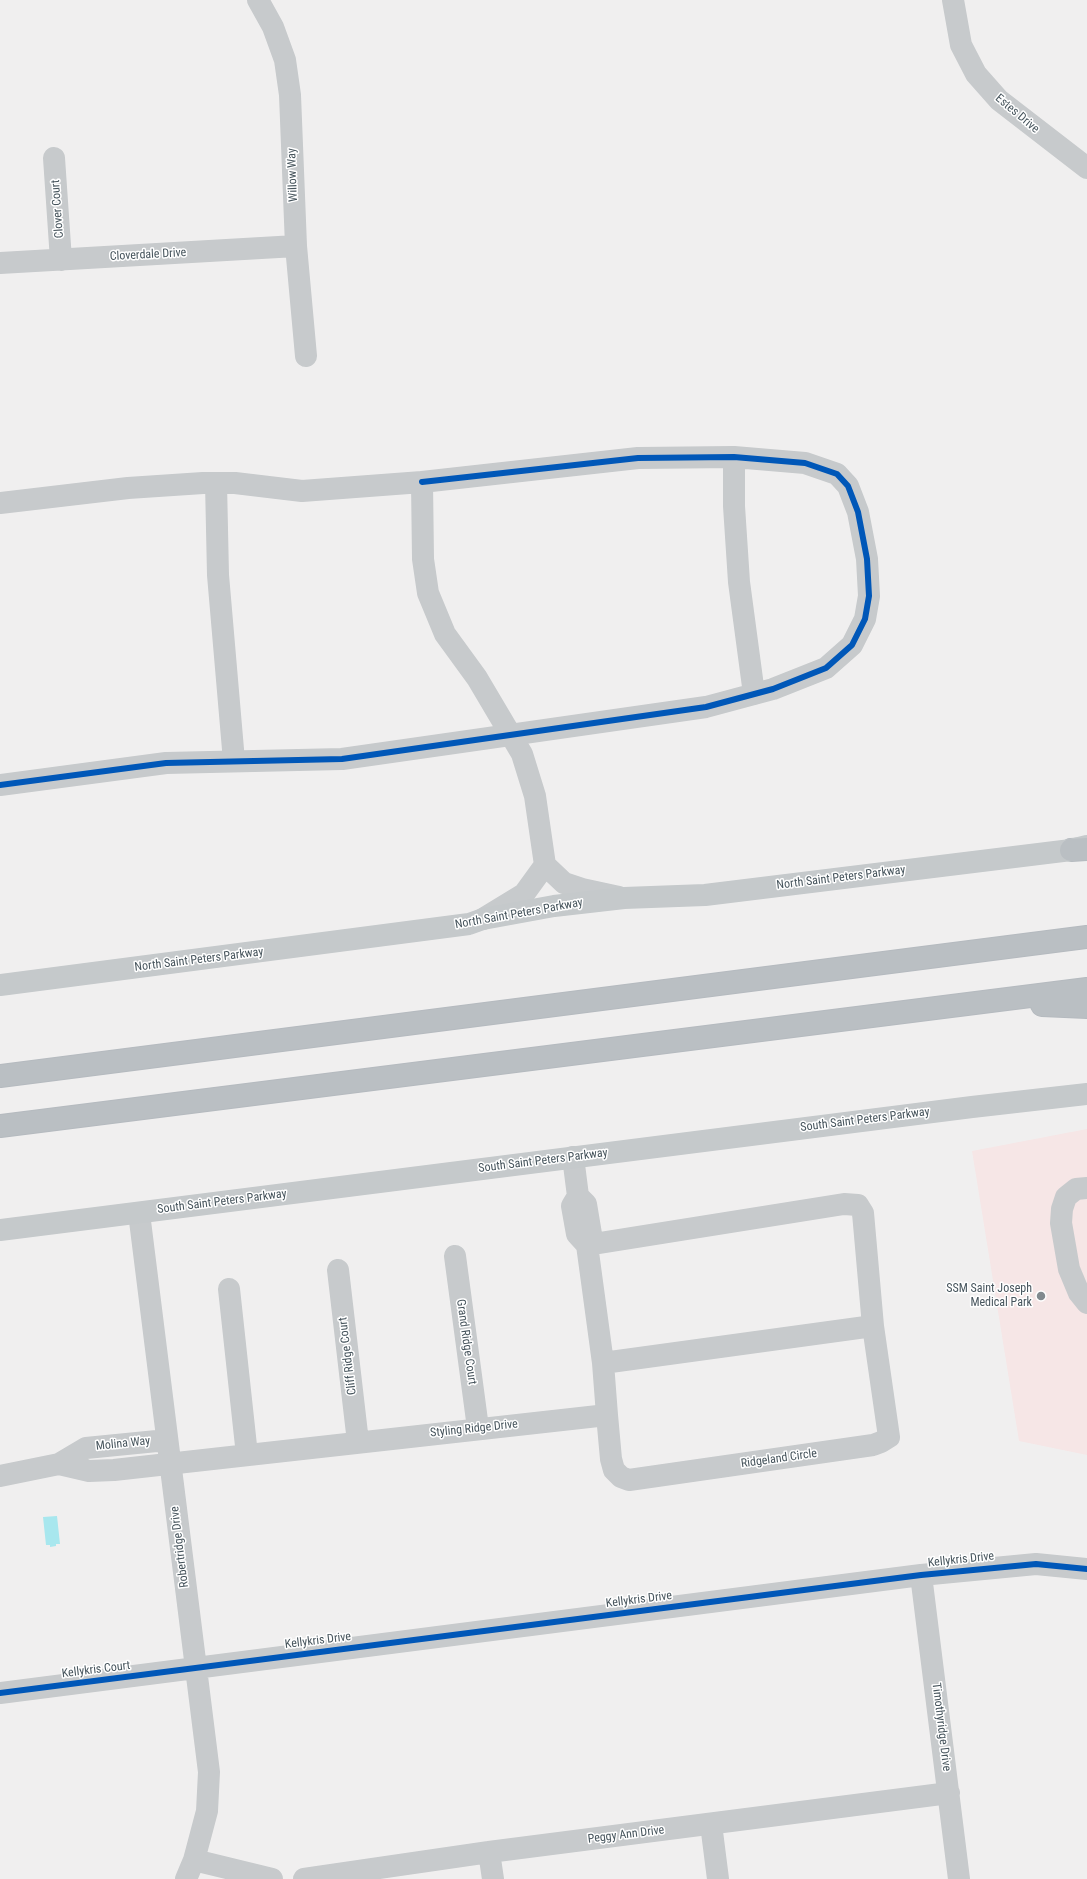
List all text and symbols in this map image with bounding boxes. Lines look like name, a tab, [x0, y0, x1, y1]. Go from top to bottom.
street label: Estes Drive	[992, 92, 1042, 136]
street label: Willow Way	[285, 148, 301, 202]
street label: Clover Court	[49, 179, 67, 239]
street label: Cloverdale Drive	[109, 246, 187, 264]
street label: North Saint Peters Parkway	[776, 863, 906, 893]
street label: North Saint Peters Parkway	[454, 896, 584, 932]
street label: North Saint Peters Parkway	[134, 945, 264, 975]
street label: South Saint Peters Parkway	[800, 1105, 930, 1135]
street label: South Saint Peters Parkway	[478, 1146, 608, 1176]
street label: South Saint Peters Parkway	[157, 1187, 287, 1217]
place label: SSM Saint Joseph Medical Park	[946, 1282, 1032, 1310]
marker: SSM Saint Joseph Medical Park	[1035, 1290, 1047, 1302]
street label: Grand Ridge Court	[453, 1298, 479, 1386]
street label: Cliff Ridge Court	[336, 1316, 360, 1396]
street label: Styling Ridge Drive	[429, 1417, 519, 1441]
street label: Molina Way	[95, 1434, 151, 1454]
street label: Ridgeland Circle	[740, 1447, 818, 1471]
street label: Robertridge Drive	[168, 1505, 192, 1589]
street label: Kellykris Drive	[927, 1549, 995, 1571]
street label: Kellykris Drive	[605, 1589, 673, 1611]
street label: Kellykris Drive	[284, 1630, 352, 1652]
street label: Kellykris Court	[61, 1659, 131, 1681]
street label: Timothyridge Drive	[928, 1682, 954, 1772]
street label: Peggy Ann Drive	[587, 1823, 665, 1847]

